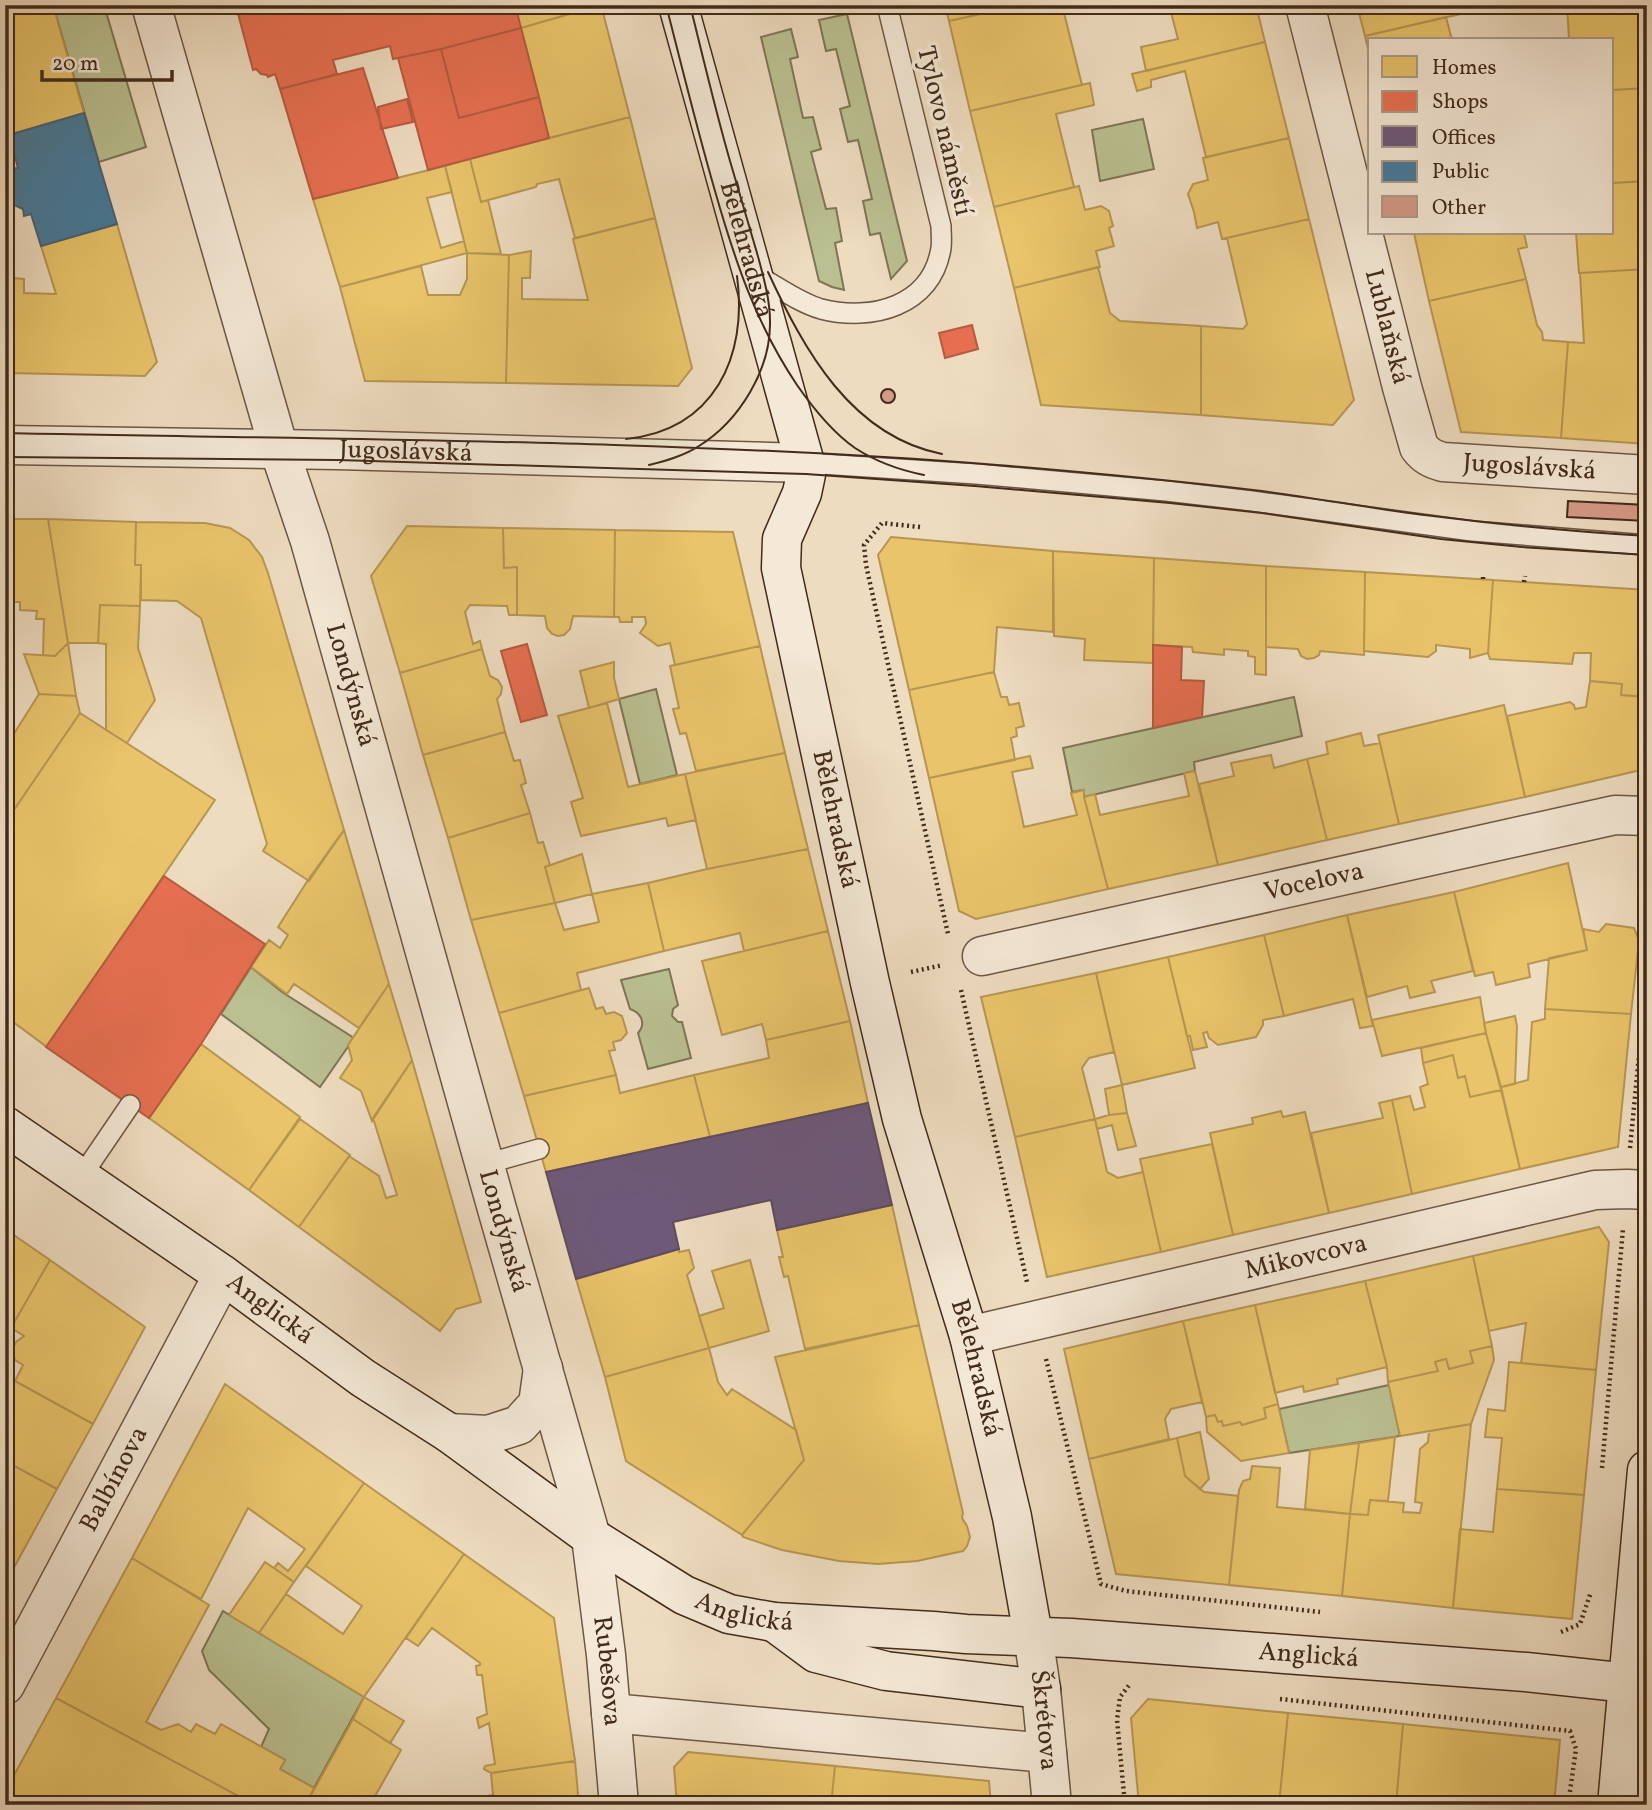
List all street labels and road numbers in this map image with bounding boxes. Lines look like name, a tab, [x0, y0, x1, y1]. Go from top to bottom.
street label: Tylovo náměstí	[907, 42, 981, 220]
street label: Bělehradská	[710, 177, 782, 322]
street label: Lublaňská	[1355, 265, 1419, 388]
street label: Jugoslávská	[339, 432, 473, 472]
street label: Jugoslávská	[1462, 445, 1597, 490]
street label: Londýnská	[316, 620, 385, 751]
street label: Bělehradská	[803, 747, 867, 892]
street label: Vocelova	[1261, 854, 1367, 911]
street label: Londýnská	[469, 1166, 538, 1297]
street label: Mikovcova	[1241, 1226, 1371, 1289]
street label: Anglická	[218, 1265, 321, 1354]
street label: Bělehradská	[941, 1295, 1010, 1441]
street label: Balbínova	[72, 1420, 157, 1538]
street label: Anglická	[689, 1583, 794, 1641]
street label: Rubešova	[583, 1614, 630, 1728]
street label: Anglická	[1257, 1634, 1360, 1677]
street label: Škrétova	[1020, 1668, 1067, 1772]

